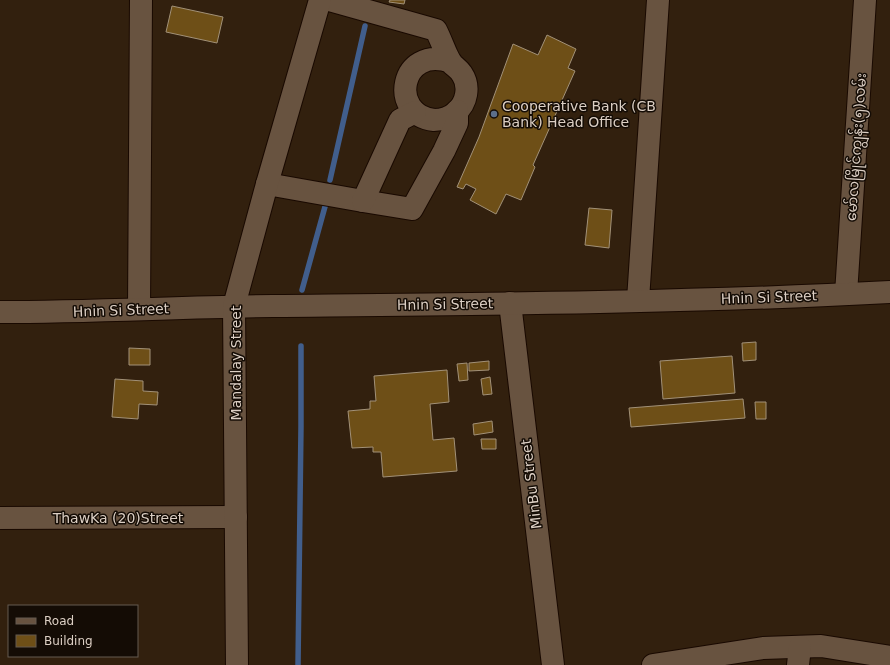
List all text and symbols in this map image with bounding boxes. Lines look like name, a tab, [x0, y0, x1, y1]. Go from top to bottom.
street label: မော်လမြိုင်ကျွန်း(၅)လမ်း	[841, 72, 874, 222]
place label: Cooperative Bank (CB Bank) Head Office	[502, 98, 656, 130]
marker: Cooperative Bank (CB Bank) Head Office	[489, 109, 499, 119]
street label: Hnin Si Street	[721, 287, 818, 307]
street label: Hnin Si Street	[397, 295, 494, 313]
street label: Hnin Si Street	[73, 300, 170, 320]
street label: Mandalay Street	[228, 305, 244, 420]
street label: MinBu Street	[517, 438, 544, 530]
street label: ThawKa (20)Street	[52, 510, 184, 526]
legend	[8, 605, 138, 657]
text: Road	[44, 614, 74, 628]
text: Building	[44, 634, 93, 648]

